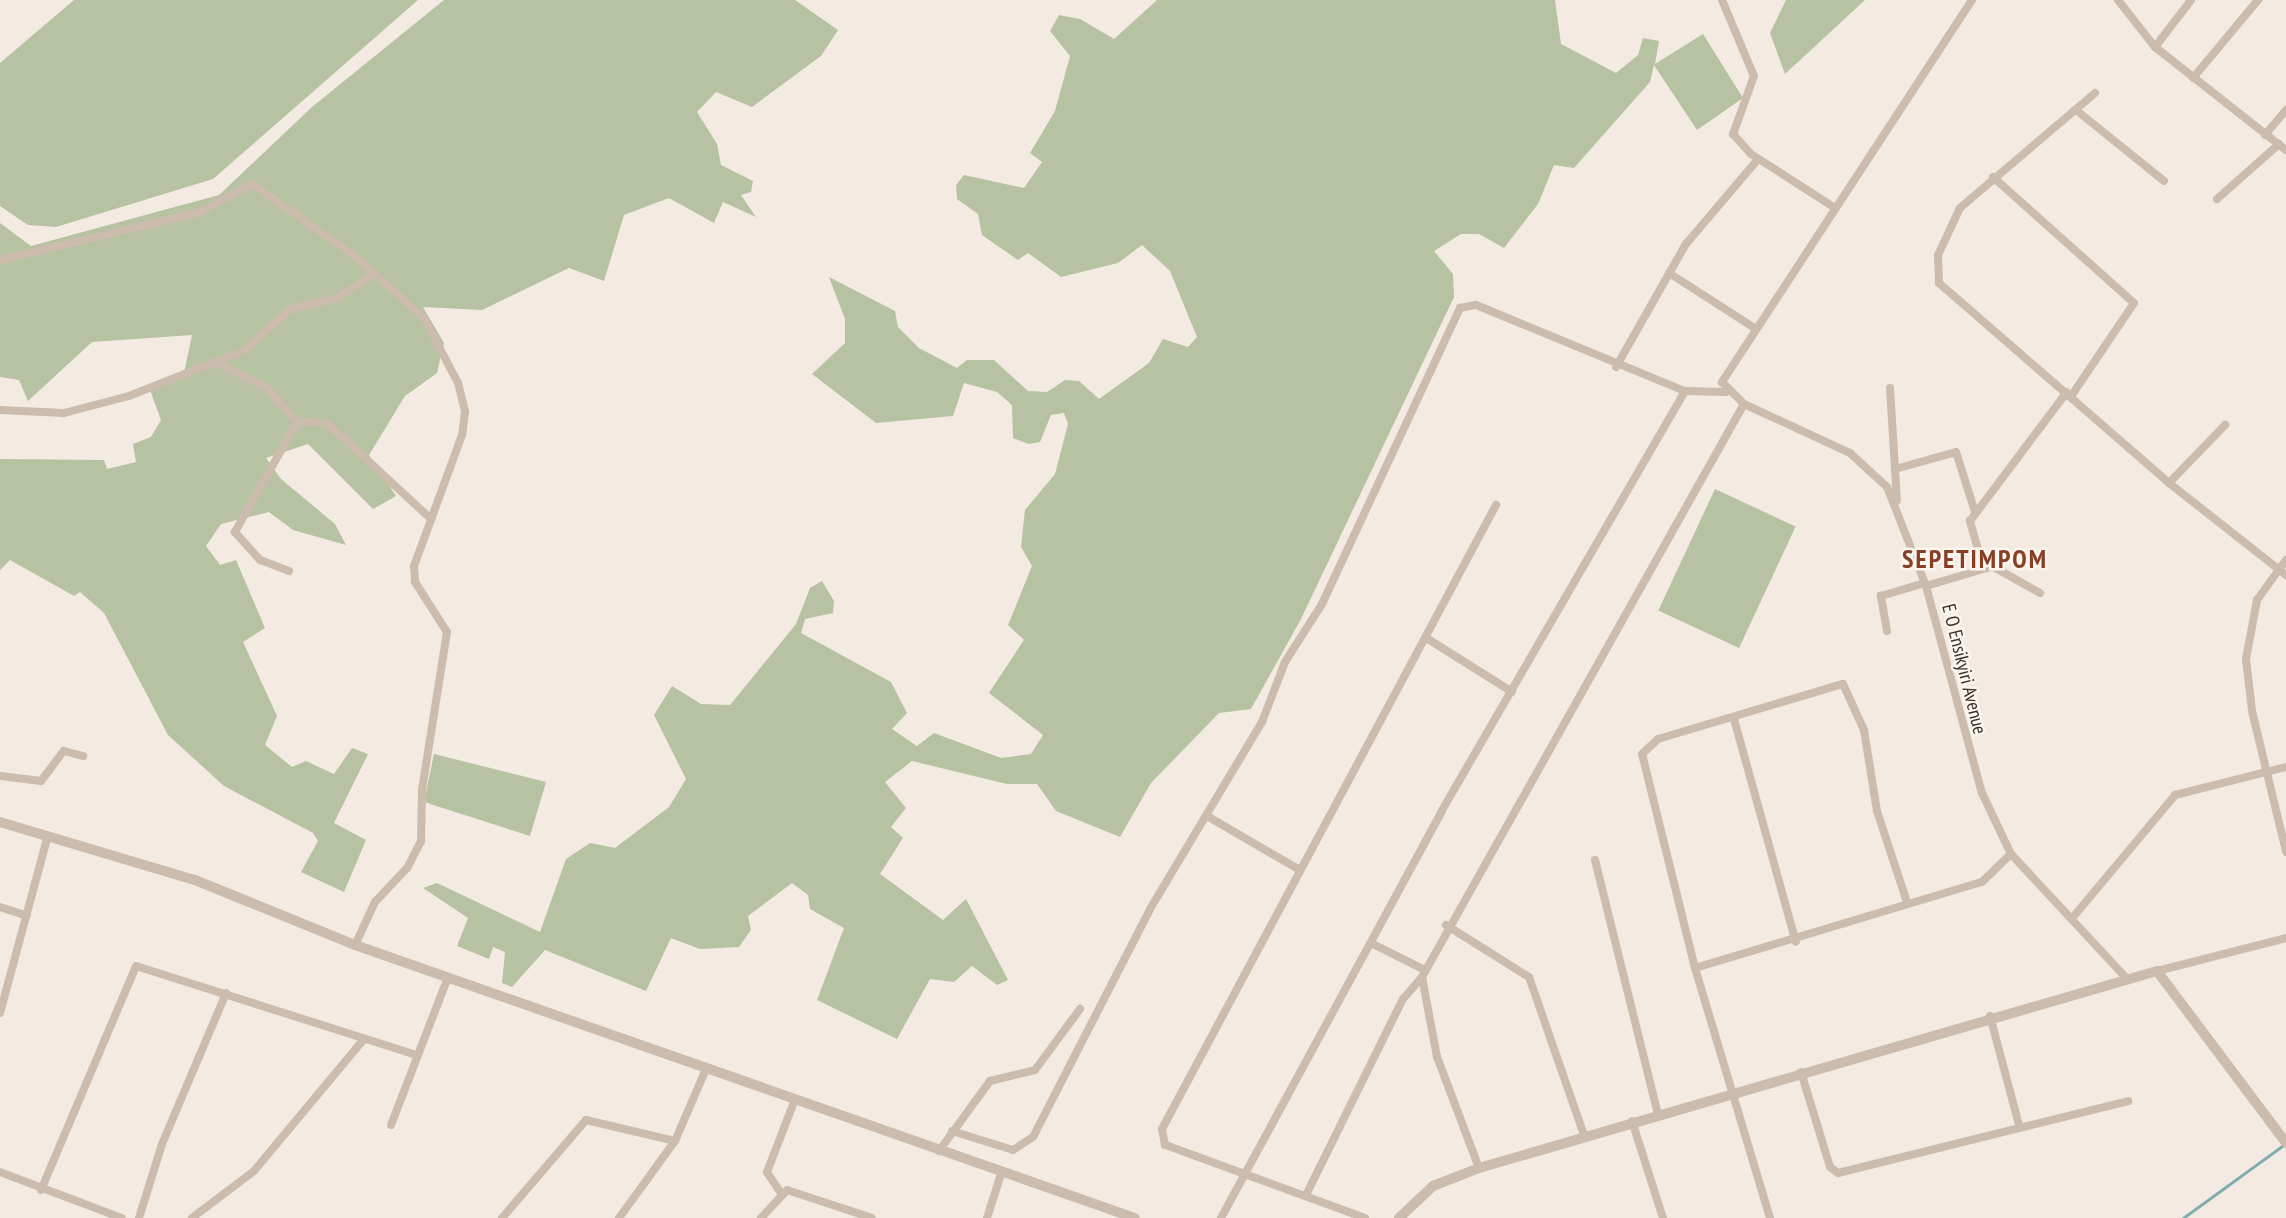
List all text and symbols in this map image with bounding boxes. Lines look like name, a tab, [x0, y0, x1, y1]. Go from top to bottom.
district label: SEPETIMPOM	[1903, 543, 2047, 575]
street label: E O Ensikyiri Avenue	[1937, 601, 1991, 737]

